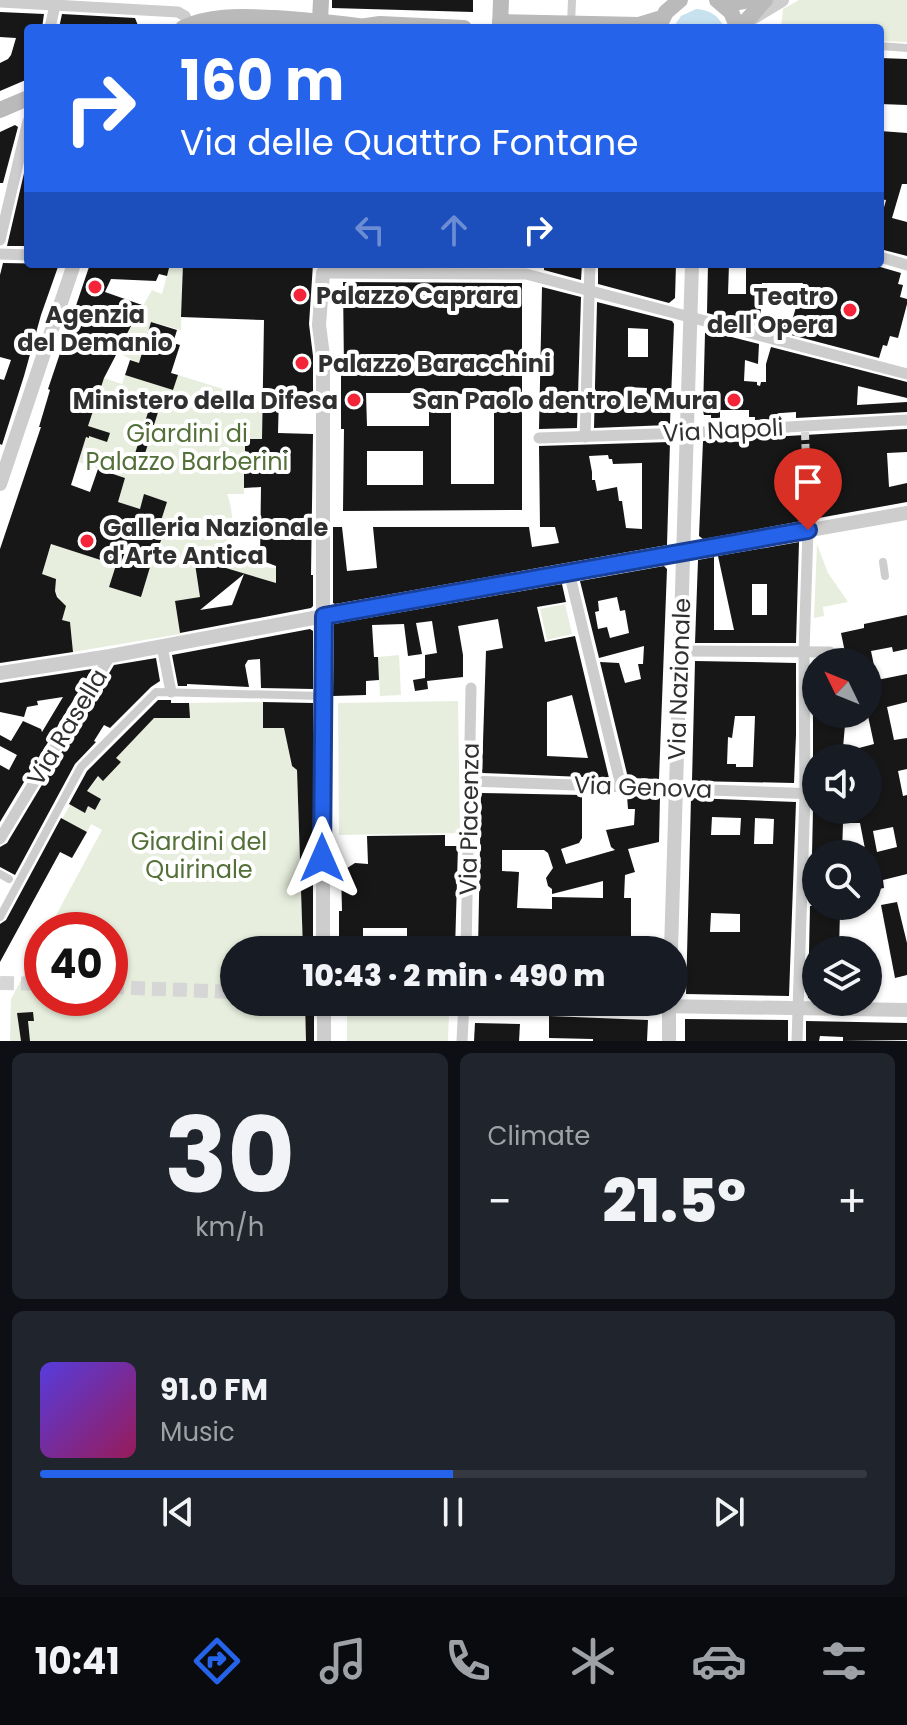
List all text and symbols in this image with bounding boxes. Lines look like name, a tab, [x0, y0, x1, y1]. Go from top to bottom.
text: 160 m	[180, 41, 344, 120]
icon: right	[48, 56, 152, 160]
text: Via delle Quattro Fontane	[180, 117, 639, 168]
icon: left	[348, 208, 392, 252]
icon: ahead	[432, 208, 476, 252]
icon: right	[516, 208, 560, 252]
marker: Agenzia del Demanio	[86, 278, 104, 296]
place label: Palazzo Caprara	[316, 279, 519, 312]
place label: Teatro dell'Opera	[707, 280, 834, 341]
marker: Palazzo Caprara	[291, 286, 309, 304]
place label: Agenzia del Demanio	[17, 298, 173, 359]
marker: Teatro dell'Opera	[841, 301, 859, 319]
place label: Palazzo Baracchini	[318, 347, 551, 380]
marker: Palazzo Baracchini	[293, 354, 311, 372]
place label: Ministero della Difesa	[73, 384, 338, 417]
place label: San Paolo dentro le Mura	[412, 384, 718, 417]
marker: Ministero della Difesa	[345, 391, 363, 409]
marker: San Paolo dentro le Mura	[725, 391, 743, 409]
street label: Via Napoli	[662, 410, 784, 450]
park label: Giardini di Palazzo Barberini	[86, 417, 288, 478]
pin	[774, 448, 842, 530]
icon: arrive	[786, 460, 830, 504]
place label: Galleria Nazionale d'Arte Antica	[103, 511, 328, 572]
marker: Galleria Nazionale d'Arte Antica	[78, 532, 96, 550]
street label: Via Nazionale	[660, 597, 698, 761]
north arrow	[802, 648, 882, 728]
map controls	[802, 648, 882, 1016]
street label: Via Rasella	[19, 662, 115, 792]
street label: Via Piacenza	[451, 742, 487, 896]
button: sound	[802, 744, 882, 824]
street label: Via Genova	[573, 768, 713, 806]
position arrow	[280, 816, 364, 900]
park label: Giardini del Quirinale	[131, 825, 267, 886]
button: search	[802, 840, 882, 920]
speed limit sign: 40	[24, 912, 128, 1016]
button: layers	[802, 936, 882, 1016]
text: 10:43 · 2 min · 490 m	[303, 954, 605, 997]
text: 30	[164, 1083, 295, 1228]
text: Climate	[488, 1118, 590, 1154]
text: 21.5°	[603, 1159, 746, 1243]
text: −	[488, 1171, 512, 1232]
text: +	[837, 1171, 867, 1232]
text: km/h	[195, 1209, 264, 1245]
text: 91.0 FM	[160, 1368, 268, 1411]
text: Music	[160, 1414, 235, 1450]
icon: previous	[156, 1490, 200, 1534]
icon: pause	[431, 1490, 475, 1534]
icon: next	[707, 1490, 751, 1534]
icon: directions	[189, 1633, 245, 1689]
icon: music	[315, 1633, 371, 1689]
icon: phone	[440, 1633, 496, 1689]
icon: climate	[565, 1633, 621, 1689]
icon: car	[691, 1633, 747, 1689]
icon: filters	[816, 1633, 872, 1689]
text: 10:41	[35, 1636, 120, 1687]

